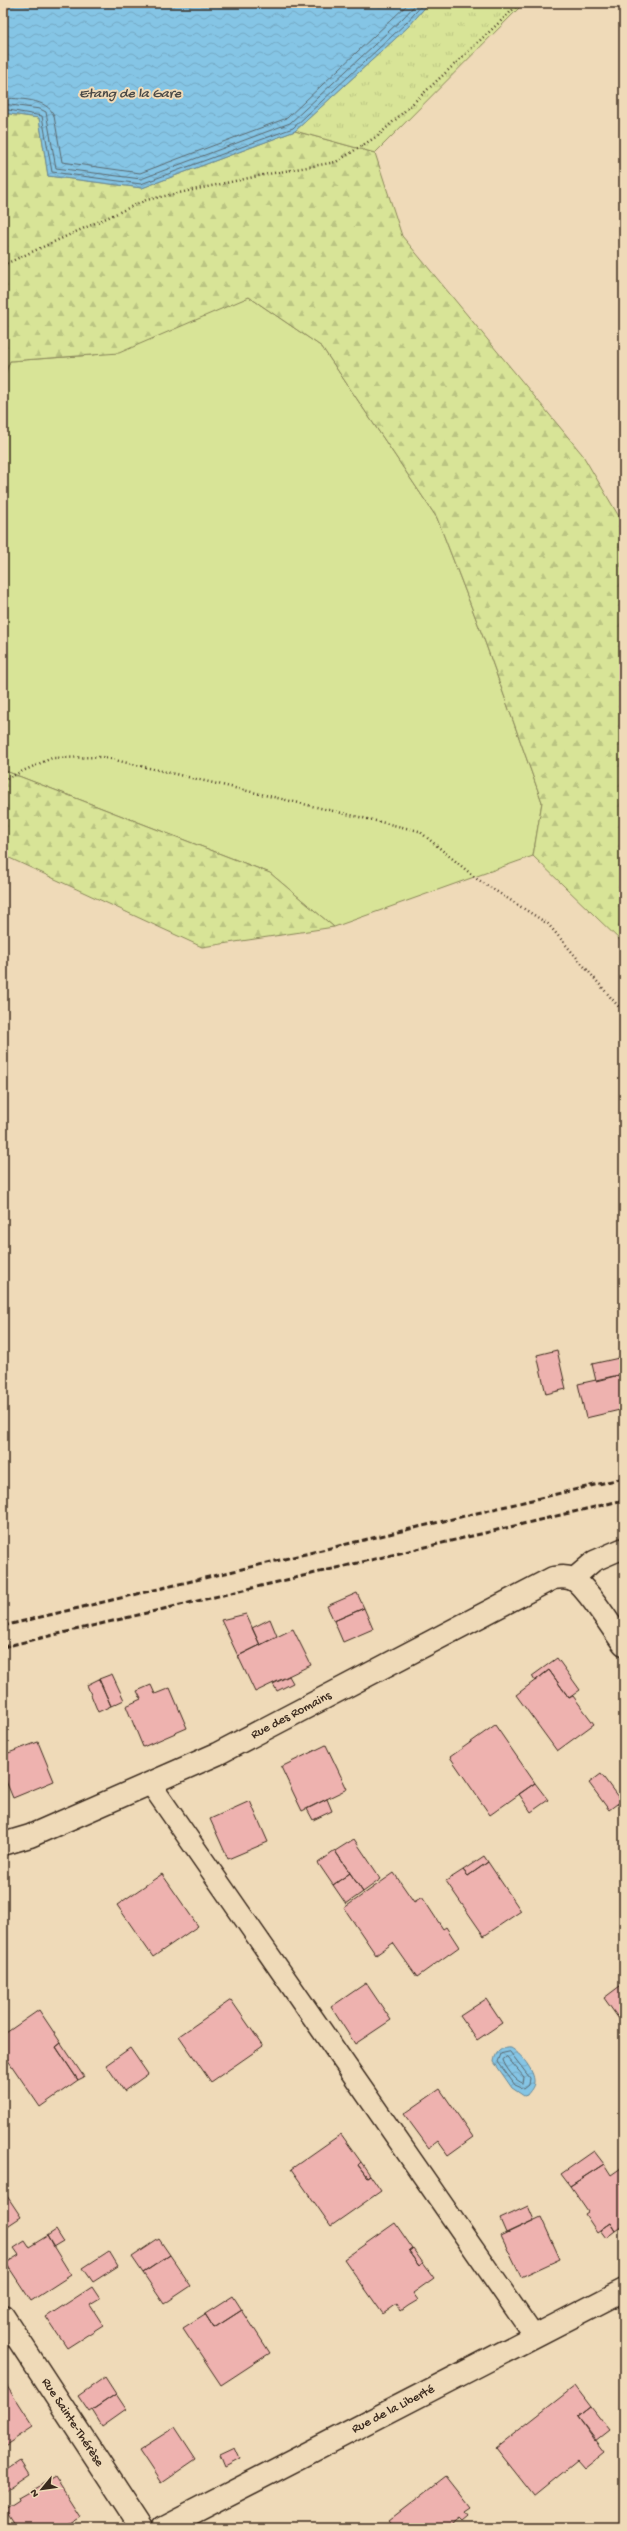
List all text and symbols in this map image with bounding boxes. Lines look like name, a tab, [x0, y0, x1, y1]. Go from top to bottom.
water label: Etang de la Gare	[79, 86, 182, 103]
street label: Rue des Romains	[248, 1687, 335, 1742]
street label: Rue Sainte-Thérèse	[38, 2375, 107, 2469]
street label: Rue de la Liberté	[349, 2381, 437, 2437]
north arrow	[22, 2469, 62, 2509]
text: N	[28, 2487, 42, 2499]

